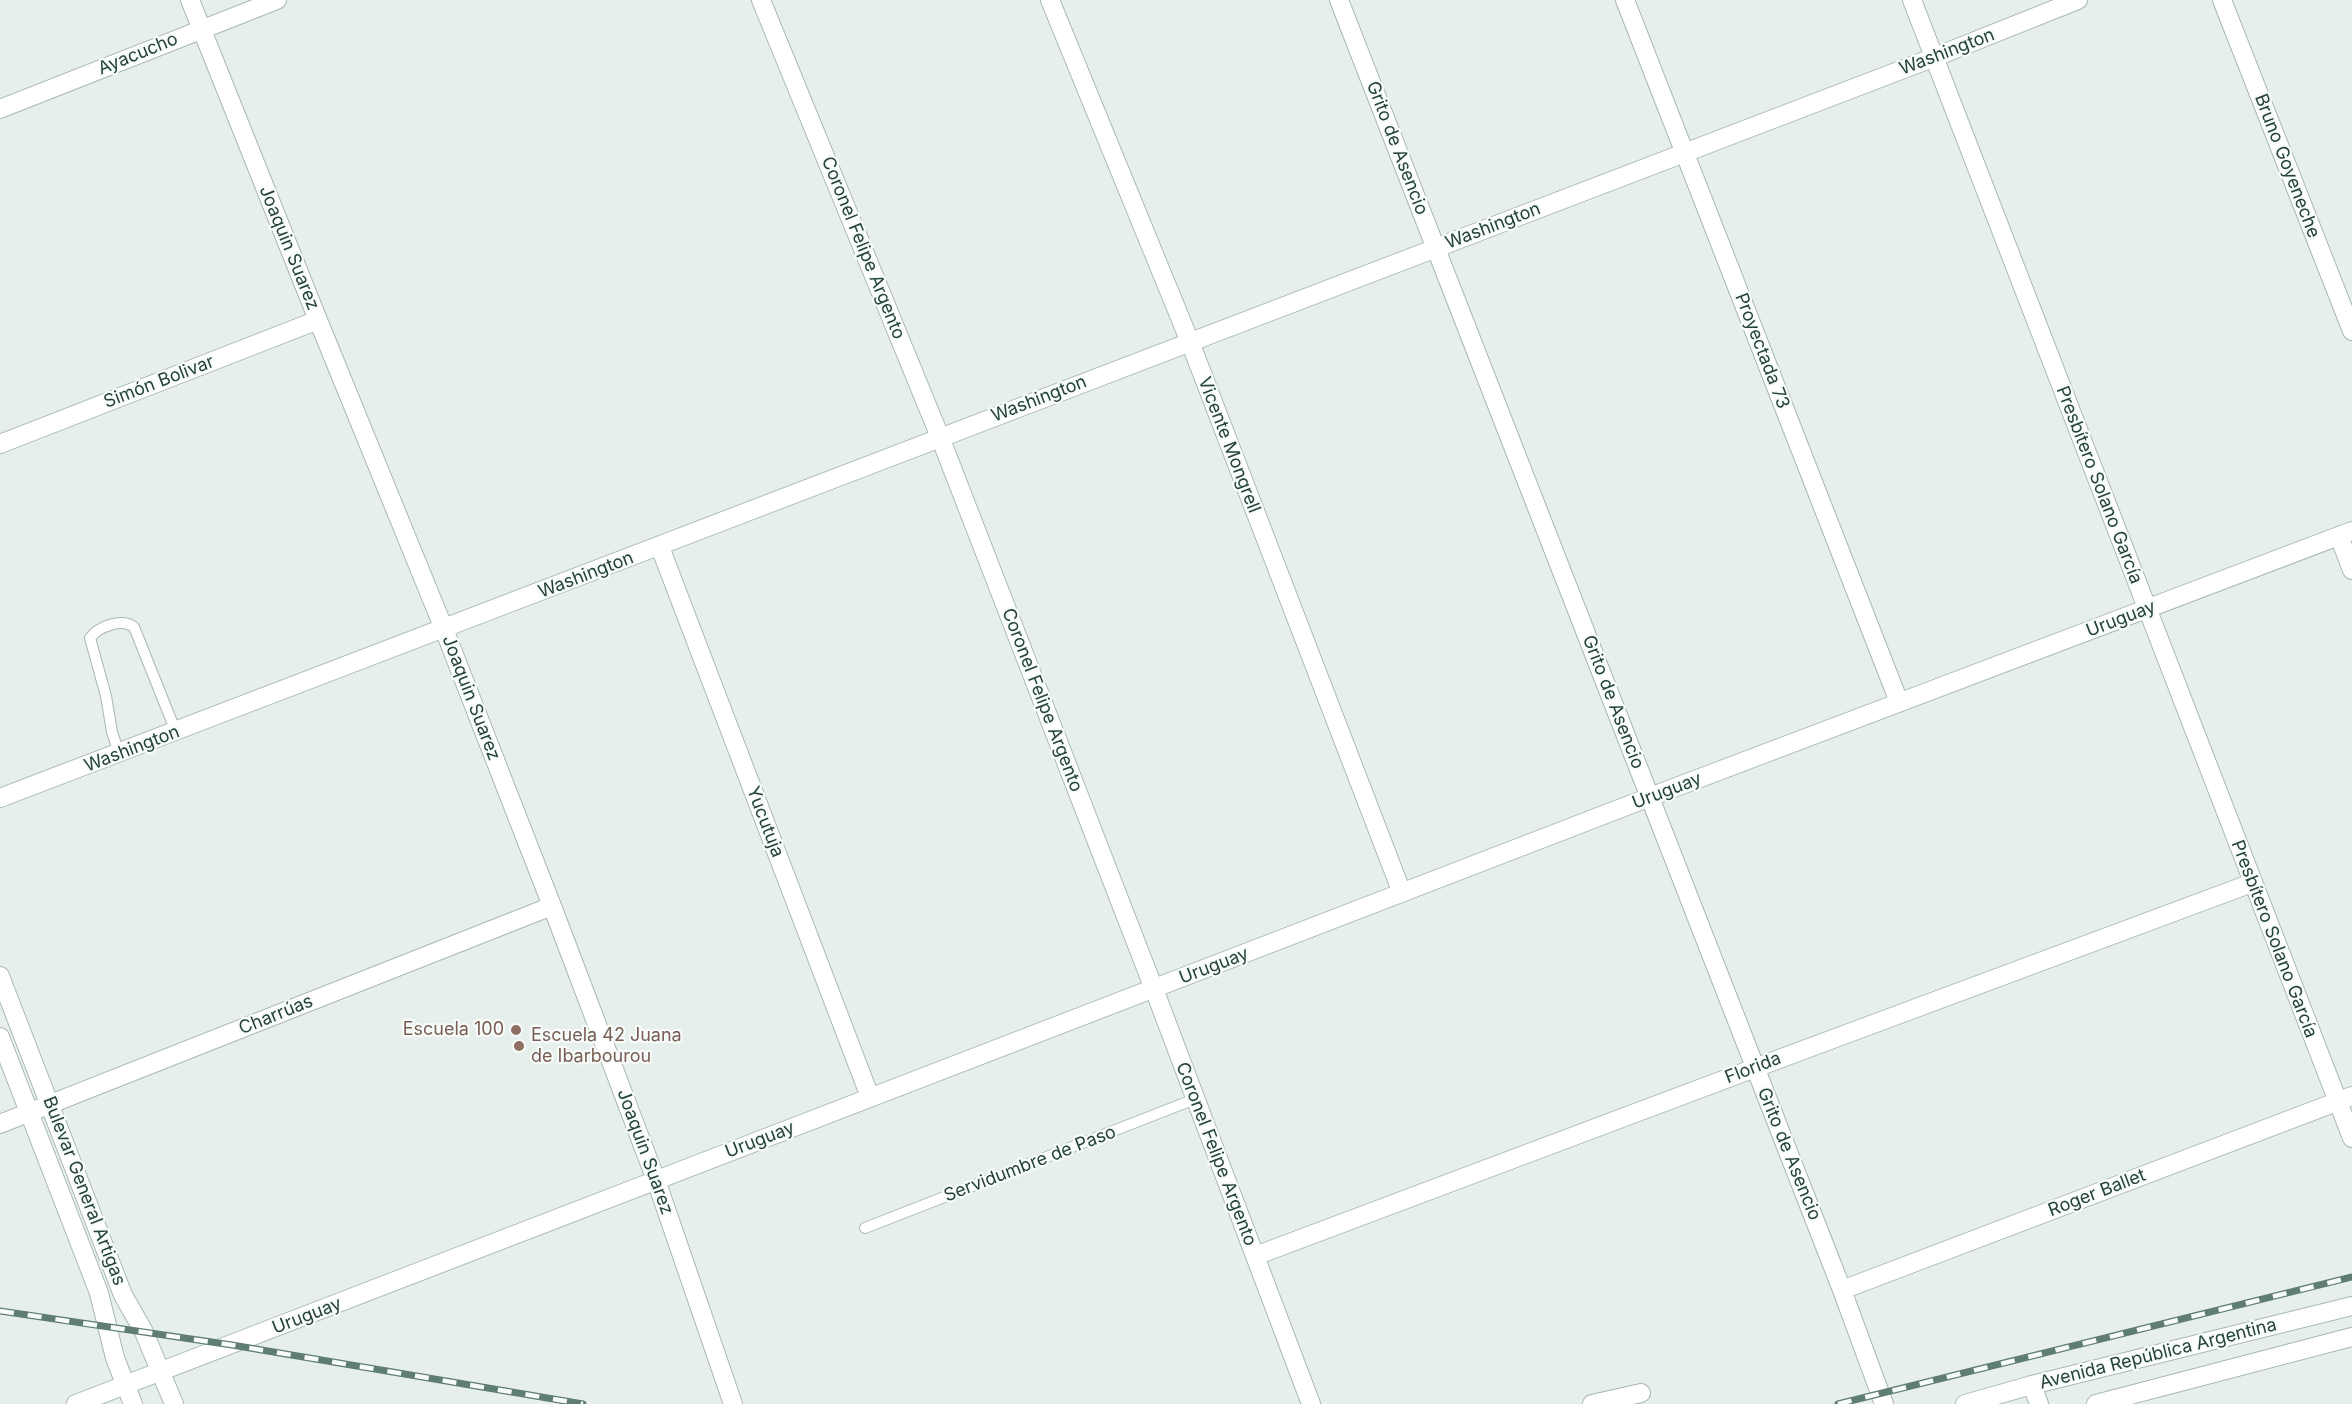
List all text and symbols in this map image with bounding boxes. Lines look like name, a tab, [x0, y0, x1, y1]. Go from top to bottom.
street label: Washington	[1896, 24, 1998, 80]
street label: Ayacucho	[95, 28, 181, 80]
street label: Grito de Asencio	[1362, 78, 1432, 218]
street label: Bruno Goyeneche	[2250, 91, 2324, 241]
street label: Coronel Felipe Argento	[816, 154, 910, 342]
street label: Joaquin Suarez	[254, 183, 324, 313]
street label: Washington	[1442, 198, 1544, 254]
street label: Proyectada 73	[1730, 290, 1794, 412]
street label: Simón Bolivar	[101, 351, 217, 413]
street label: Washington	[988, 371, 1090, 427]
street label: Vicente Mongrell	[1193, 374, 1265, 516]
street label: Presbítero Solano García	[2051, 383, 2147, 587]
street label: Washington	[535, 547, 637, 603]
street label: Uruguay	[2083, 596, 2159, 642]
street label: Coronel Felipe Argento	[997, 605, 1087, 795]
street label: Grito de Asencio	[1578, 632, 1648, 772]
street label: Joaquin Suarez	[437, 633, 505, 763]
street label: Washington	[81, 721, 183, 777]
street label: Uruguay	[1629, 768, 1705, 814]
street label: Yucutuja	[742, 784, 788, 860]
street label: Presbítero Solano García	[2226, 837, 2322, 1041]
street label: Uruguay	[1176, 943, 1252, 989]
street label: Charrúas	[236, 990, 316, 1040]
place label: Escuela 100	[403, 1019, 504, 1041]
marker: Escuela 100	[509, 1023, 523, 1037]
place label: Escuela 42 Juana de Ibarbourou	[531, 1025, 682, 1068]
marker: Escuela 42 Juana de Ibarbourou	[512, 1039, 526, 1053]
street label: Florida	[1722, 1047, 1784, 1089]
street label: Coronel Felipe Argento	[1171, 1059, 1261, 1249]
street label: Grito de Asencio	[1752, 1084, 1826, 1224]
street label: Joaquin Suarez	[612, 1086, 678, 1218]
street label: Bulevar General Artigas	[38, 1093, 130, 1289]
street label: Uruguay	[722, 1117, 798, 1163]
street label: Servidumbre de Paso	[941, 1121, 1119, 1207]
street label: Roger Ballet	[2045, 1165, 2149, 1221]
street label: Uruguay	[269, 1293, 345, 1339]
street label: Avenida República Argentina	[2037, 1314, 2279, 1394]

